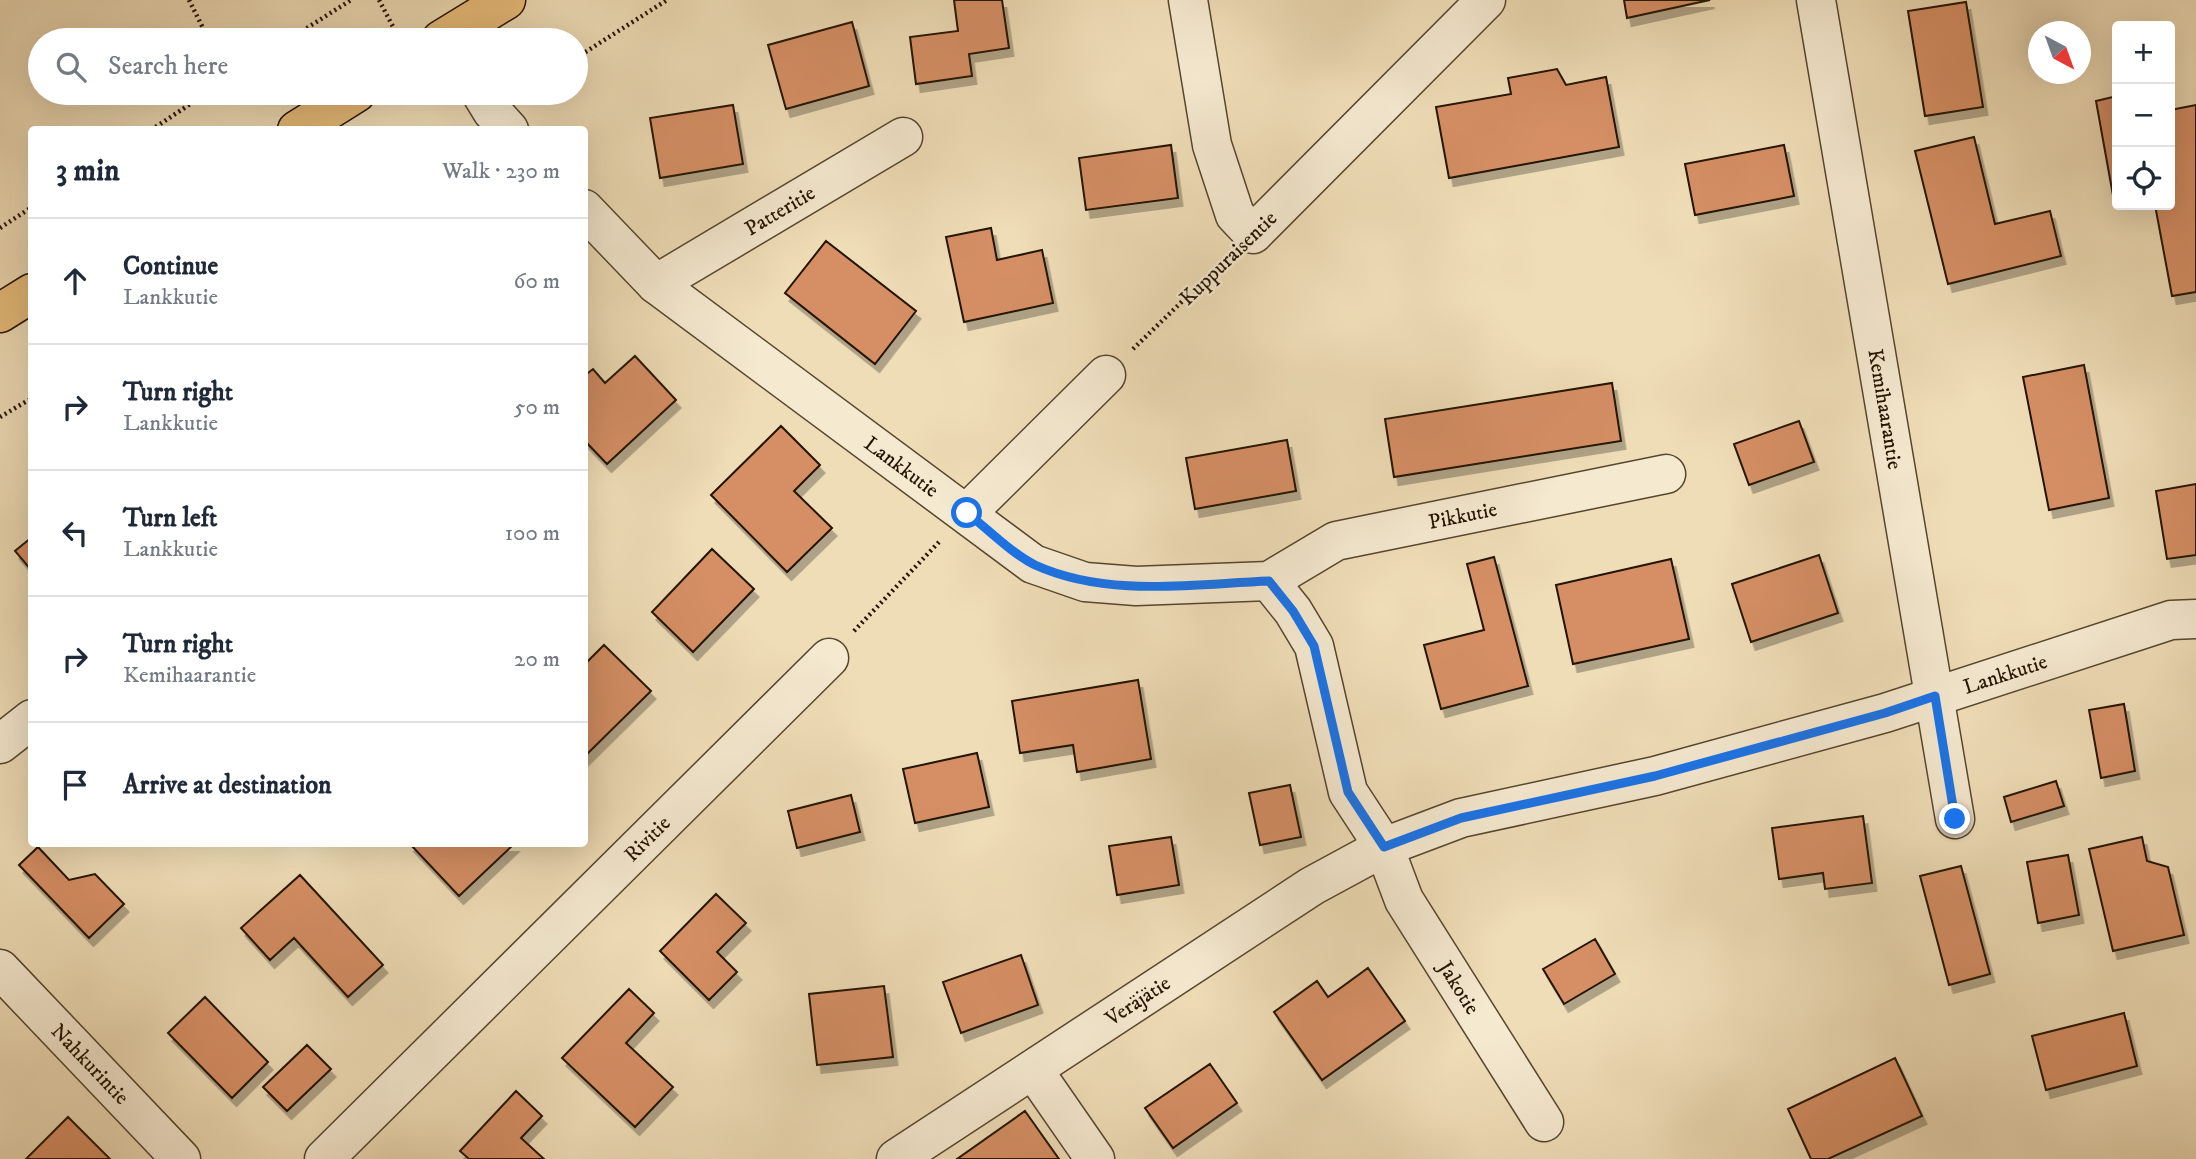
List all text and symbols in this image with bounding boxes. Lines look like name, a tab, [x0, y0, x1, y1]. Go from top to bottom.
north arrow	[2028, 21, 2091, 84]
map controls	[2112, 21, 2175, 210]
button: +	[2112, 21, 2175, 84]
search box	[28, 28, 588, 105]
icon: search	[52, 48, 90, 86]
text: Search here	[108, 50, 228, 83]
button: −	[2112, 84, 2175, 147]
button: locate	[2112, 147, 2175, 210]
text: 3 min	[56, 153, 120, 190]
text: Walk · 230 m	[442, 157, 560, 186]
street label: Patteritie	[740, 180, 820, 242]
street label: Kuppuraisentie	[1175, 206, 1283, 312]
text: Continue	[123, 250, 218, 283]
icon: ahead	[56, 262, 94, 300]
text: 60 m	[513, 267, 560, 296]
text: Lankkutie	[123, 283, 218, 312]
street label: Kemihaarantie	[1861, 347, 1908, 472]
text: Turn right	[123, 376, 233, 409]
icon: right	[56, 388, 94, 426]
text: 50 m	[514, 393, 560, 422]
text: Lankkutie	[123, 409, 218, 438]
street label: Lankkutie	[859, 431, 944, 504]
route start	[951, 497, 982, 528]
street label: Pikkutie	[1426, 497, 1500, 536]
text: Turn left	[123, 502, 217, 535]
icon: left	[56, 514, 94, 552]
text: 100 m	[505, 519, 560, 548]
text: Lankkutie	[123, 535, 218, 564]
text: Turn right	[123, 628, 233, 661]
icon: right	[56, 640, 94, 678]
text: 20 m	[514, 645, 560, 674]
street label: Lankkutie	[1960, 649, 2051, 701]
text: Kemihaarantie	[123, 661, 256, 690]
icon: arrive	[56, 766, 94, 804]
text: Arrive at destination	[123, 769, 332, 802]
route end	[1939, 803, 1970, 834]
street label: Rivitie	[619, 811, 677, 868]
street label: Jakotie	[1431, 955, 1485, 1020]
street label: Veräjätie	[1100, 970, 1176, 1033]
street label: Nahkurintie	[45, 1019, 134, 1111]

